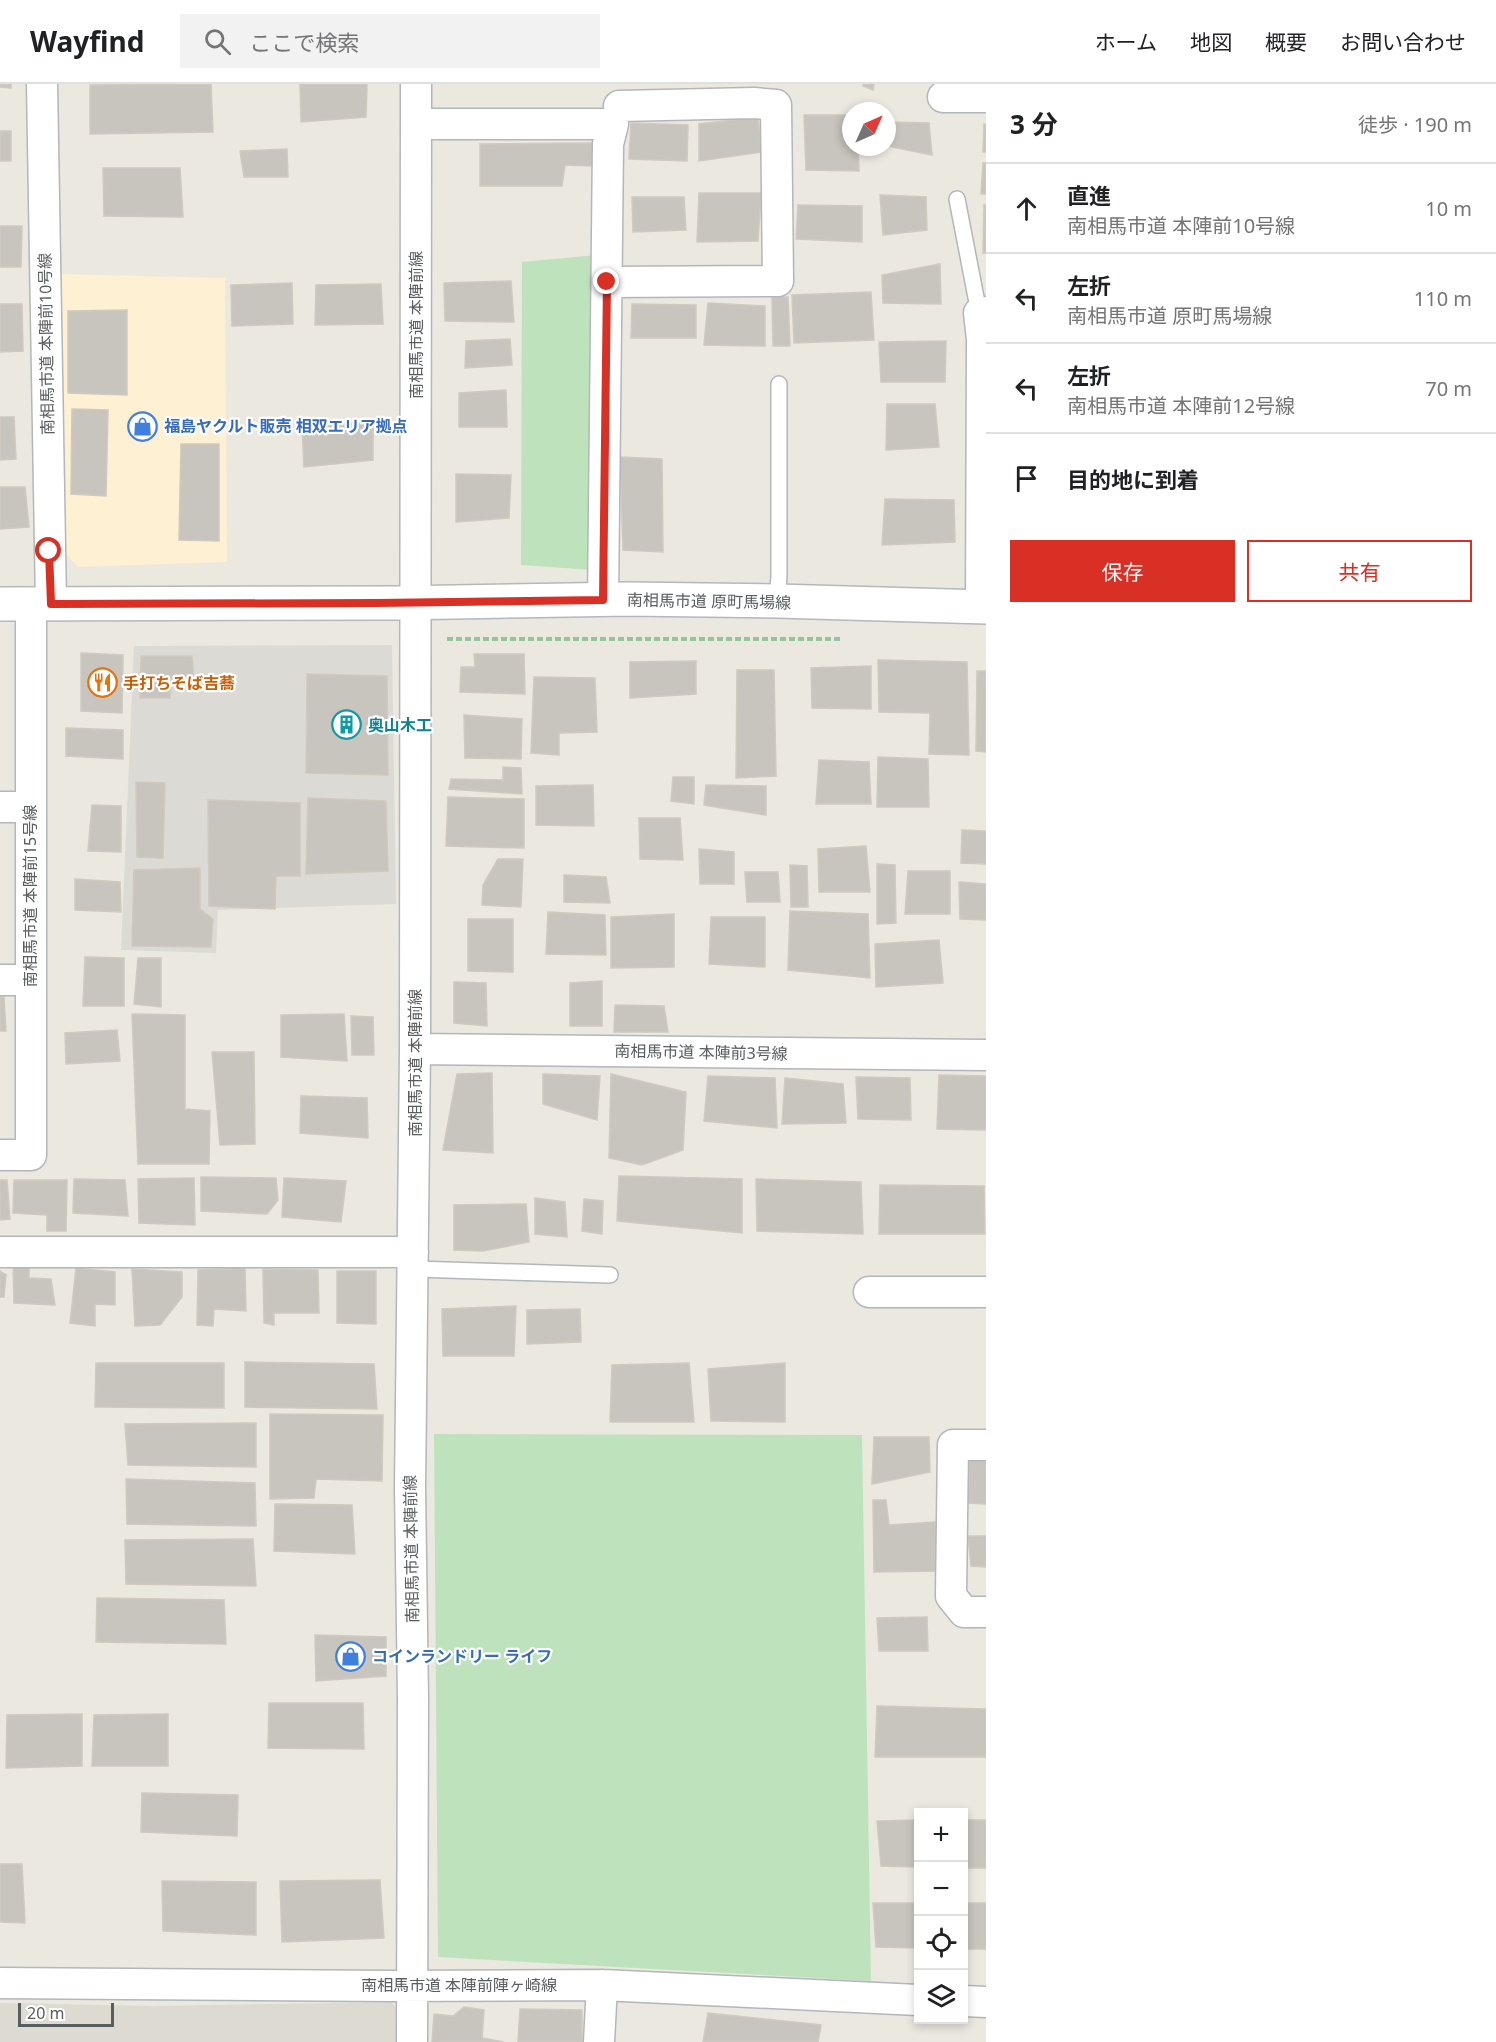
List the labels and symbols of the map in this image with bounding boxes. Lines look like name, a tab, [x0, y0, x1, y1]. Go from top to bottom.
north arrow	[842, 102, 896, 156]
street label: 南相馬市道 本陣前線	[405, 251, 427, 399]
street label: 南相馬市道 本陣前10号線	[33, 253, 59, 435]
route end	[593, 268, 619, 294]
shop icon: 福島ヤクルト販売 相双エリア拠点	[127, 410, 159, 442]
place label: 福島ヤクルト販売 相双エリア拠点	[164, 415, 408, 437]
route start	[35, 537, 61, 563]
street label: 南相馬市道 原町馬場線	[627, 589, 791, 613]
restaurant icon: 手打ちそば吉蕎	[86, 667, 118, 699]
place label: 手打ちそば吉蕎	[123, 672, 235, 694]
building icon: 奥山木工	[331, 709, 363, 741]
place label: 奥山木工	[368, 714, 432, 736]
street label: 南相馬市道 本陣前15号線	[19, 805, 41, 987]
street label: 南相馬市道 本陣前線	[404, 989, 426, 1137]
street label: 南相馬市道 本陣前3号線	[614, 1039, 788, 1065]
street label: 南相馬市道 本陣前線	[399, 1475, 423, 1623]
shop icon: コインランドリー ライフ	[335, 1640, 367, 1672]
place label: コインランドリー ライフ	[372, 1645, 552, 1667]
street label: 南相馬市道 本陣前陣ヶ崎線	[361, 1974, 557, 1996]
scale bar	[18, 2000, 114, 2028]

